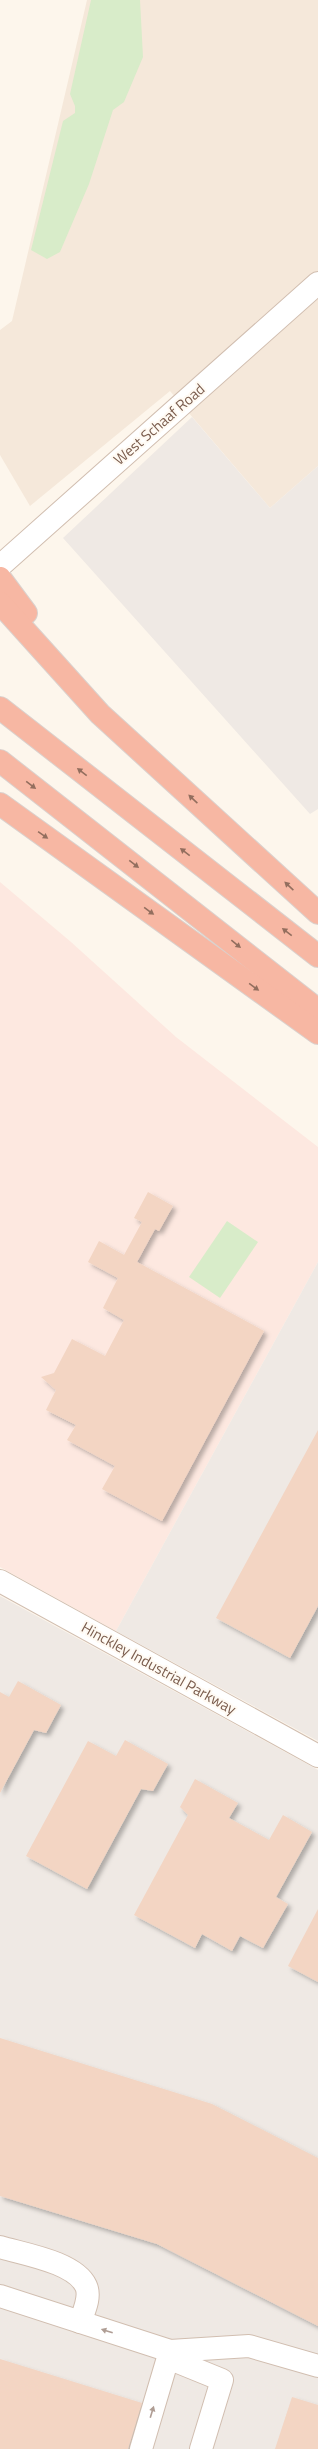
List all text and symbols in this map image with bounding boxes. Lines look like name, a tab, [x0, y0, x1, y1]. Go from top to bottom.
street label: West Schaaf Road	[108, 378, 210, 470]
one-way arrow	[77, 768, 88, 776]
one-way arrow	[26, 780, 37, 789]
one-way arrow	[188, 794, 199, 803]
one-way arrow	[38, 831, 49, 839]
one-way arrow	[179, 848, 190, 856]
one-way arrow	[129, 860, 140, 868]
one-way arrow	[284, 882, 294, 891]
one-way arrow	[143, 907, 154, 915]
one-way arrow	[282, 928, 293, 936]
one-way arrow	[231, 940, 242, 949]
one-way arrow	[249, 983, 259, 991]
street label: Hinckley Industrial Parkway	[77, 1616, 241, 1720]
one-way arrow	[100, 2327, 112, 2333]
one-way arrow	[149, 2405, 155, 2417]

